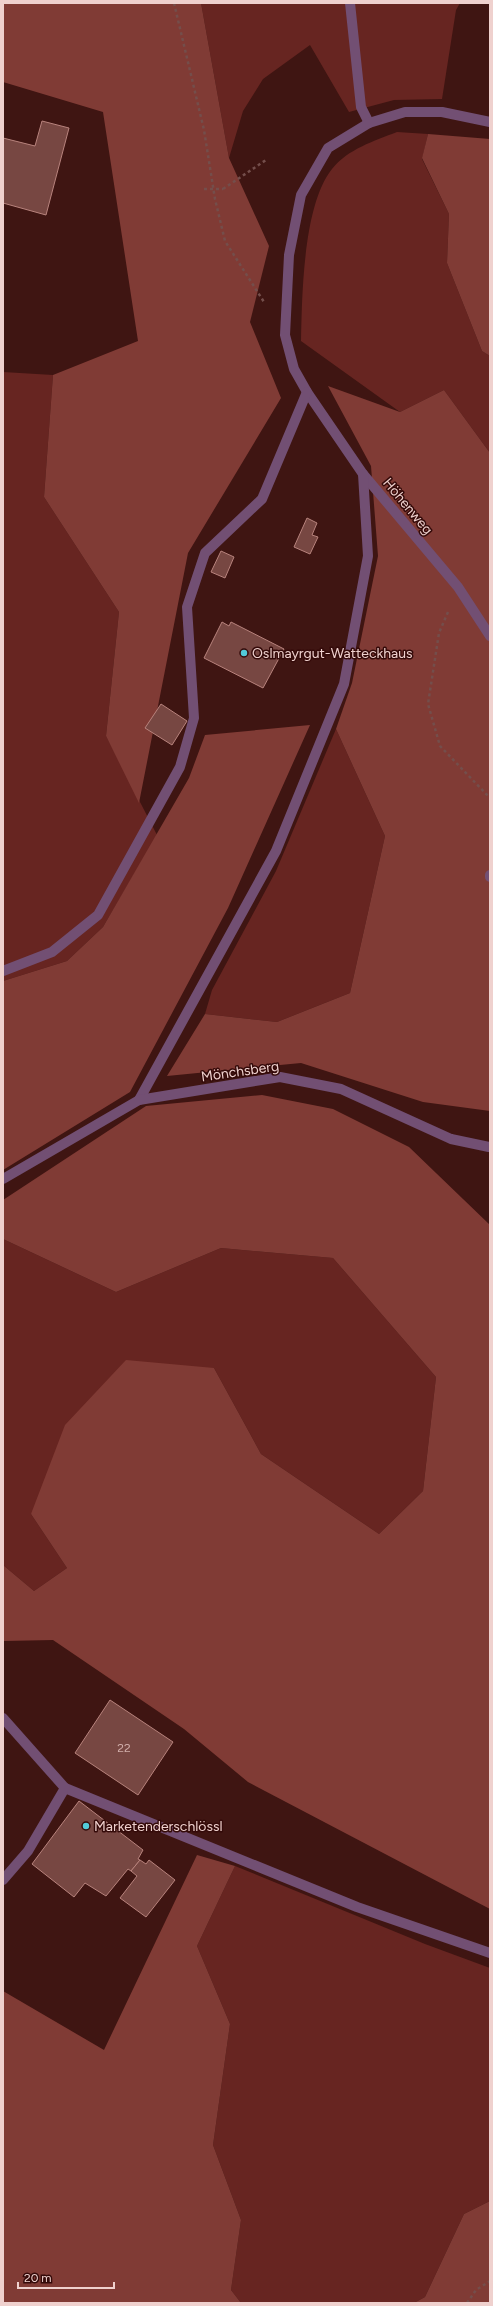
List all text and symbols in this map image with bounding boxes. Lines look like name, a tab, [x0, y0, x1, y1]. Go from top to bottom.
street label: Höhenweg	[379, 475, 436, 538]
place label: Oslmayrgut-Watteckhaus	[252, 645, 413, 662]
marker: Oslmayrgut-Watteckhaus	[239, 648, 249, 658]
street label: Mönchsberg	[200, 1058, 280, 1085]
house number: 22	[117, 1741, 131, 1755]
place label: Marketenderschlössl	[94, 1818, 223, 1835]
marker: Marketenderschlössl	[81, 1821, 91, 1831]
scale bar	[18, 2264, 114, 2290]
text: 20 m	[24, 2271, 52, 2285]

